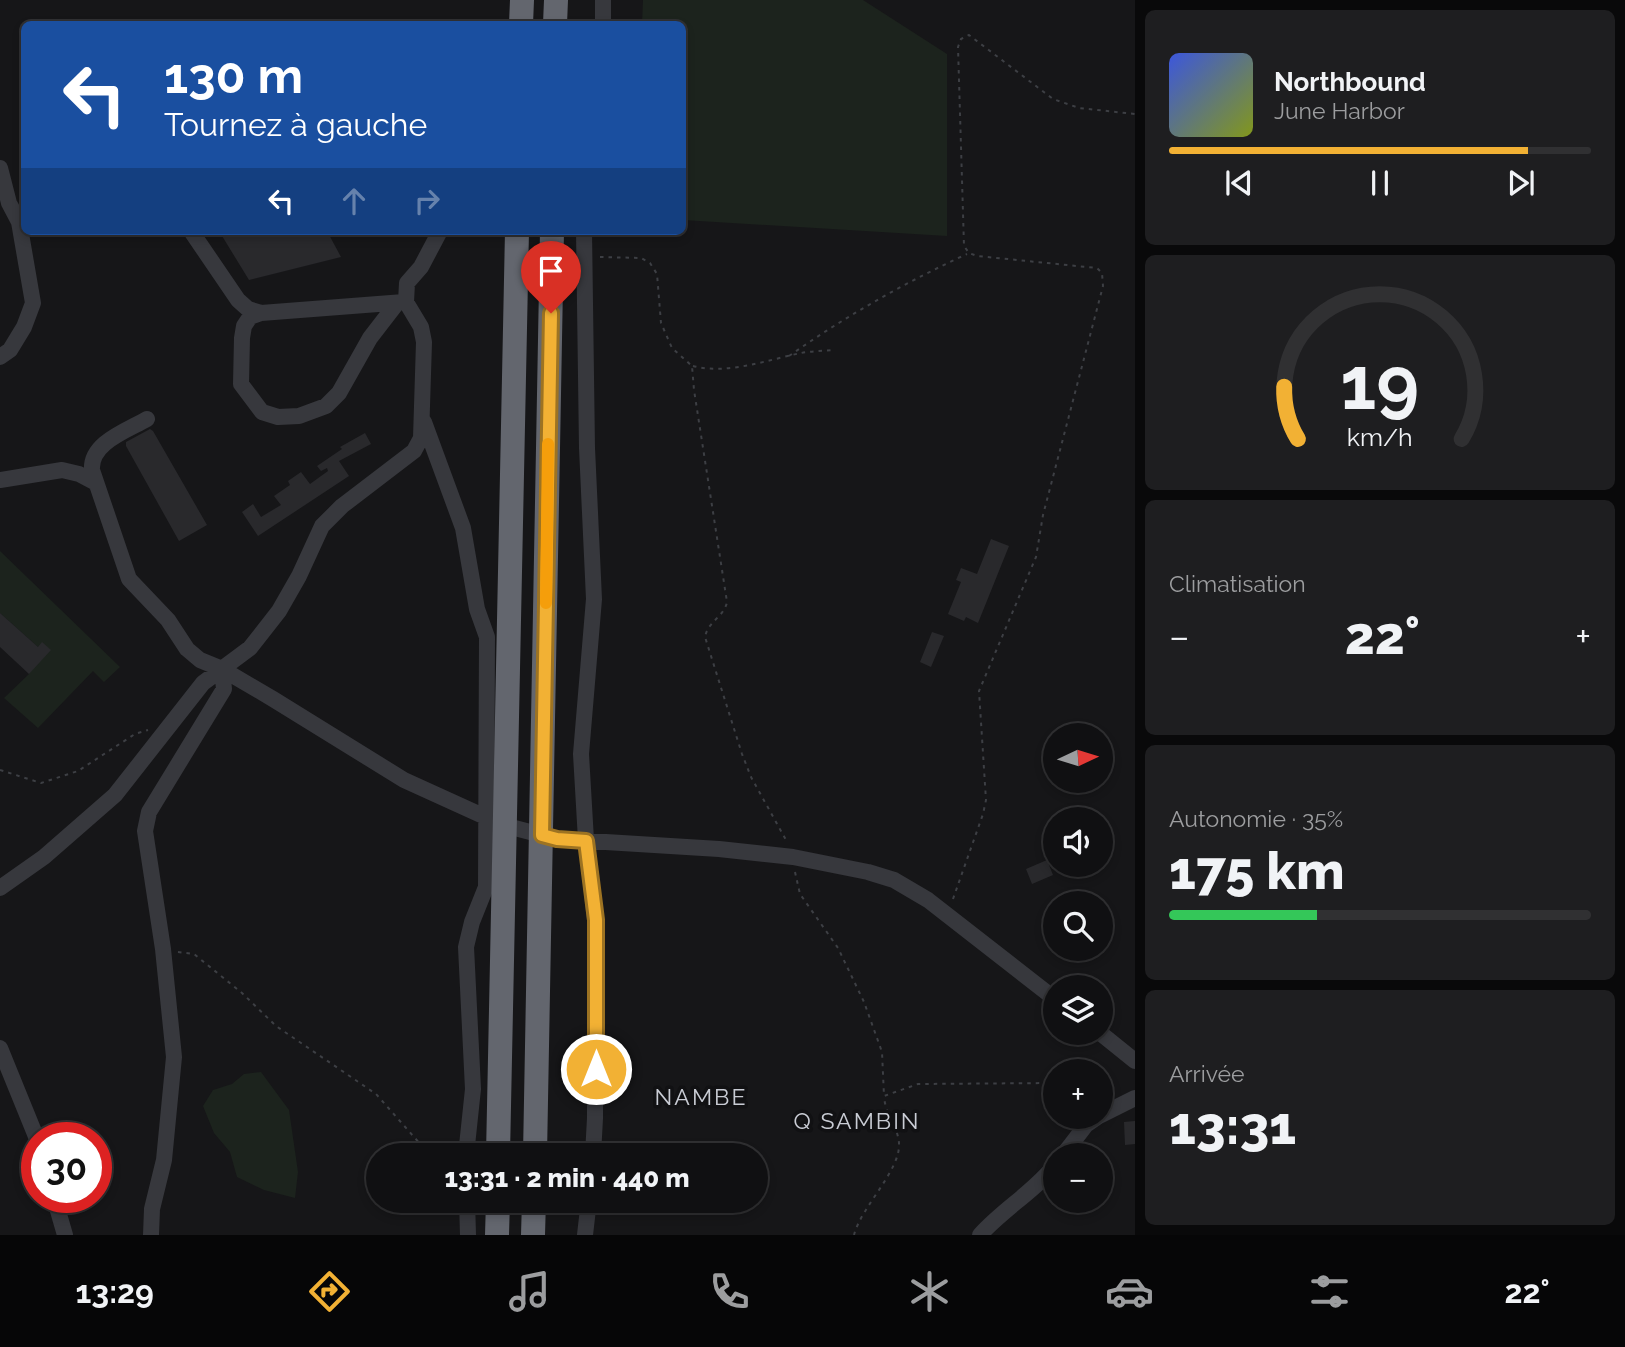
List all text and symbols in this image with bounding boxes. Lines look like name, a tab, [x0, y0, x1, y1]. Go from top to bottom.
text: 130 m	[164, 47, 303, 104]
icon: left	[49, 49, 140, 140]
text: Northbound	[1274, 67, 1426, 97]
text: June Harbor	[1274, 97, 1405, 124]
text: Tournez à gauche	[164, 106, 427, 143]
icon: previous	[1220, 164, 1258, 202]
icon: pause	[1361, 164, 1399, 202]
icon: next	[1502, 164, 1540, 202]
icon: left	[262, 182, 300, 220]
icon: ahead	[335, 182, 373, 220]
icon: right	[408, 182, 446, 220]
pin	[521, 241, 581, 313]
icon: arrive	[532, 252, 570, 290]
text: 19	[1341, 341, 1419, 426]
text: km/h	[1347, 421, 1413, 451]
text: Climatisation	[1169, 570, 1306, 597]
text: 22°	[1345, 605, 1420, 666]
text: −	[1169, 614, 1189, 659]
text: +	[1575, 614, 1591, 659]
north arrow	[1043, 723, 1113, 793]
map controls	[1043, 723, 1113, 1213]
text: Autonomie · 35%	[1169, 805, 1343, 832]
button: sound	[1043, 807, 1113, 877]
text: 175 km	[1169, 840, 1345, 901]
button: search	[1043, 891, 1113, 961]
button: layers	[1043, 975, 1113, 1045]
position arrow	[559, 1032, 633, 1106]
button: +	[1043, 1059, 1113, 1129]
text: Arrivée	[1169, 1060, 1245, 1087]
district label: NAMBE	[655, 1083, 747, 1110]
text: 13:31	[1169, 1095, 1296, 1156]
district label: Q SAMBIN	[793, 1107, 921, 1134]
speed limit sign: 30	[21, 1122, 112, 1213]
button: −	[1043, 1143, 1113, 1213]
text: 13:31 · 2 min · 440 m	[444, 1163, 690, 1193]
icon: directions	[305, 1267, 354, 1316]
icon: music	[505, 1267, 554, 1316]
icon: phone	[705, 1267, 754, 1316]
icon: climate	[905, 1267, 954, 1316]
icon: car	[1105, 1267, 1154, 1316]
icon: filters	[1305, 1267, 1354, 1316]
text: 13:29	[75, 1273, 154, 1310]
text: 22°	[1505, 1273, 1550, 1310]

